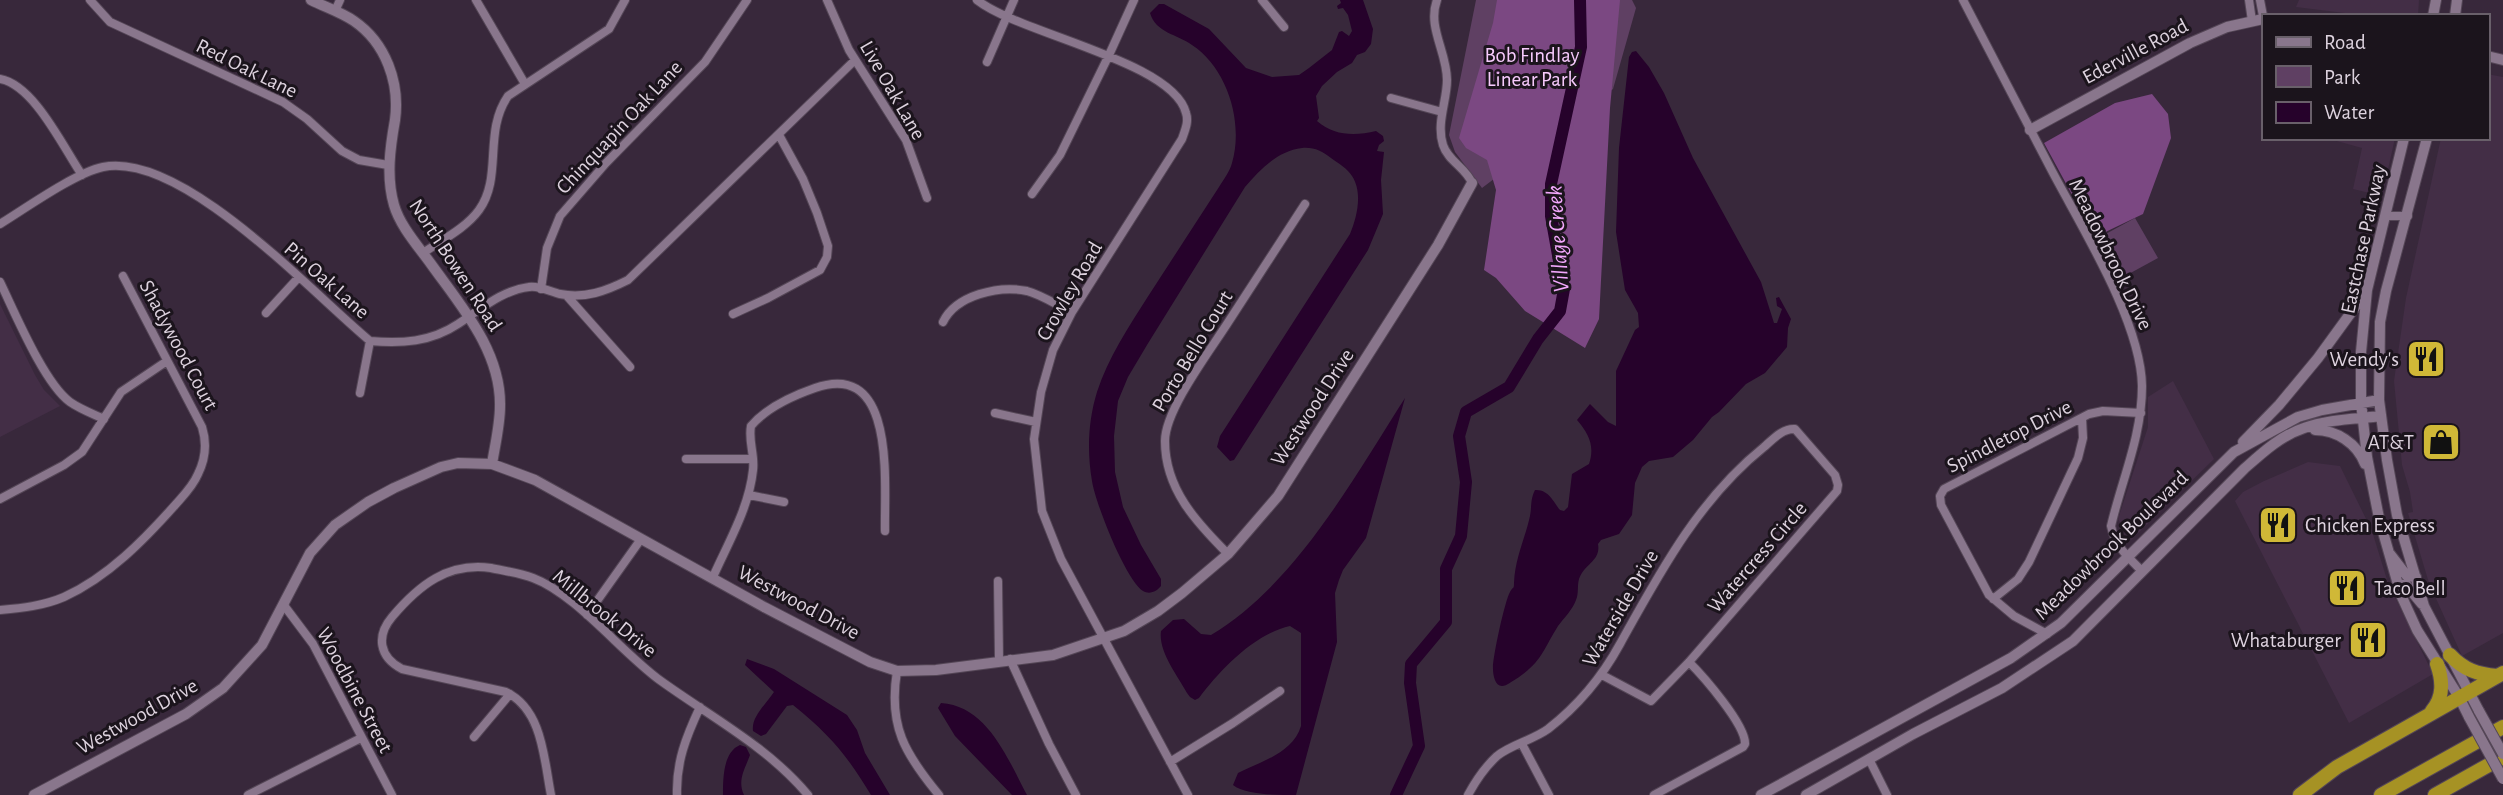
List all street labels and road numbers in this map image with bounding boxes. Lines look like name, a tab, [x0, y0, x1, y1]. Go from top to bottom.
street label: Ederville Road	[2079, 15, 2192, 88]
street label: Red Oak Lane	[193, 35, 301, 102]
street label: Live Oak Lane	[856, 37, 929, 143]
street label: Chinquapin Oak Lane	[552, 57, 686, 198]
street label: Eastchase Parkway	[2337, 163, 2390, 315]
street label: Meadowbrook Drive	[2065, 175, 2156, 333]
street label: North Bowen Road	[405, 196, 506, 335]
street label: Pin Oak Lane	[280, 238, 373, 323]
street label: Crowley Road	[1033, 238, 1106, 344]
street label: Shadywood Court	[136, 277, 222, 414]
street label: Porto Bello Court	[1148, 287, 1237, 415]
street label: Westwood Drive	[1267, 345, 1358, 469]
street label: Spindletop Drive	[1944, 396, 2075, 477]
street label: Meadowbrook Boulevard	[2031, 467, 2192, 624]
street label: Watercress Circle	[1704, 498, 1811, 617]
street label: Waterside Drive	[1579, 546, 1662, 670]
street label: Westwood Drive	[734, 562, 863, 643]
street label: Millbrook Drive	[549, 565, 661, 661]
street label: Woodbine Street	[313, 624, 397, 757]
street label: Westwood Drive	[73, 675, 201, 758]

